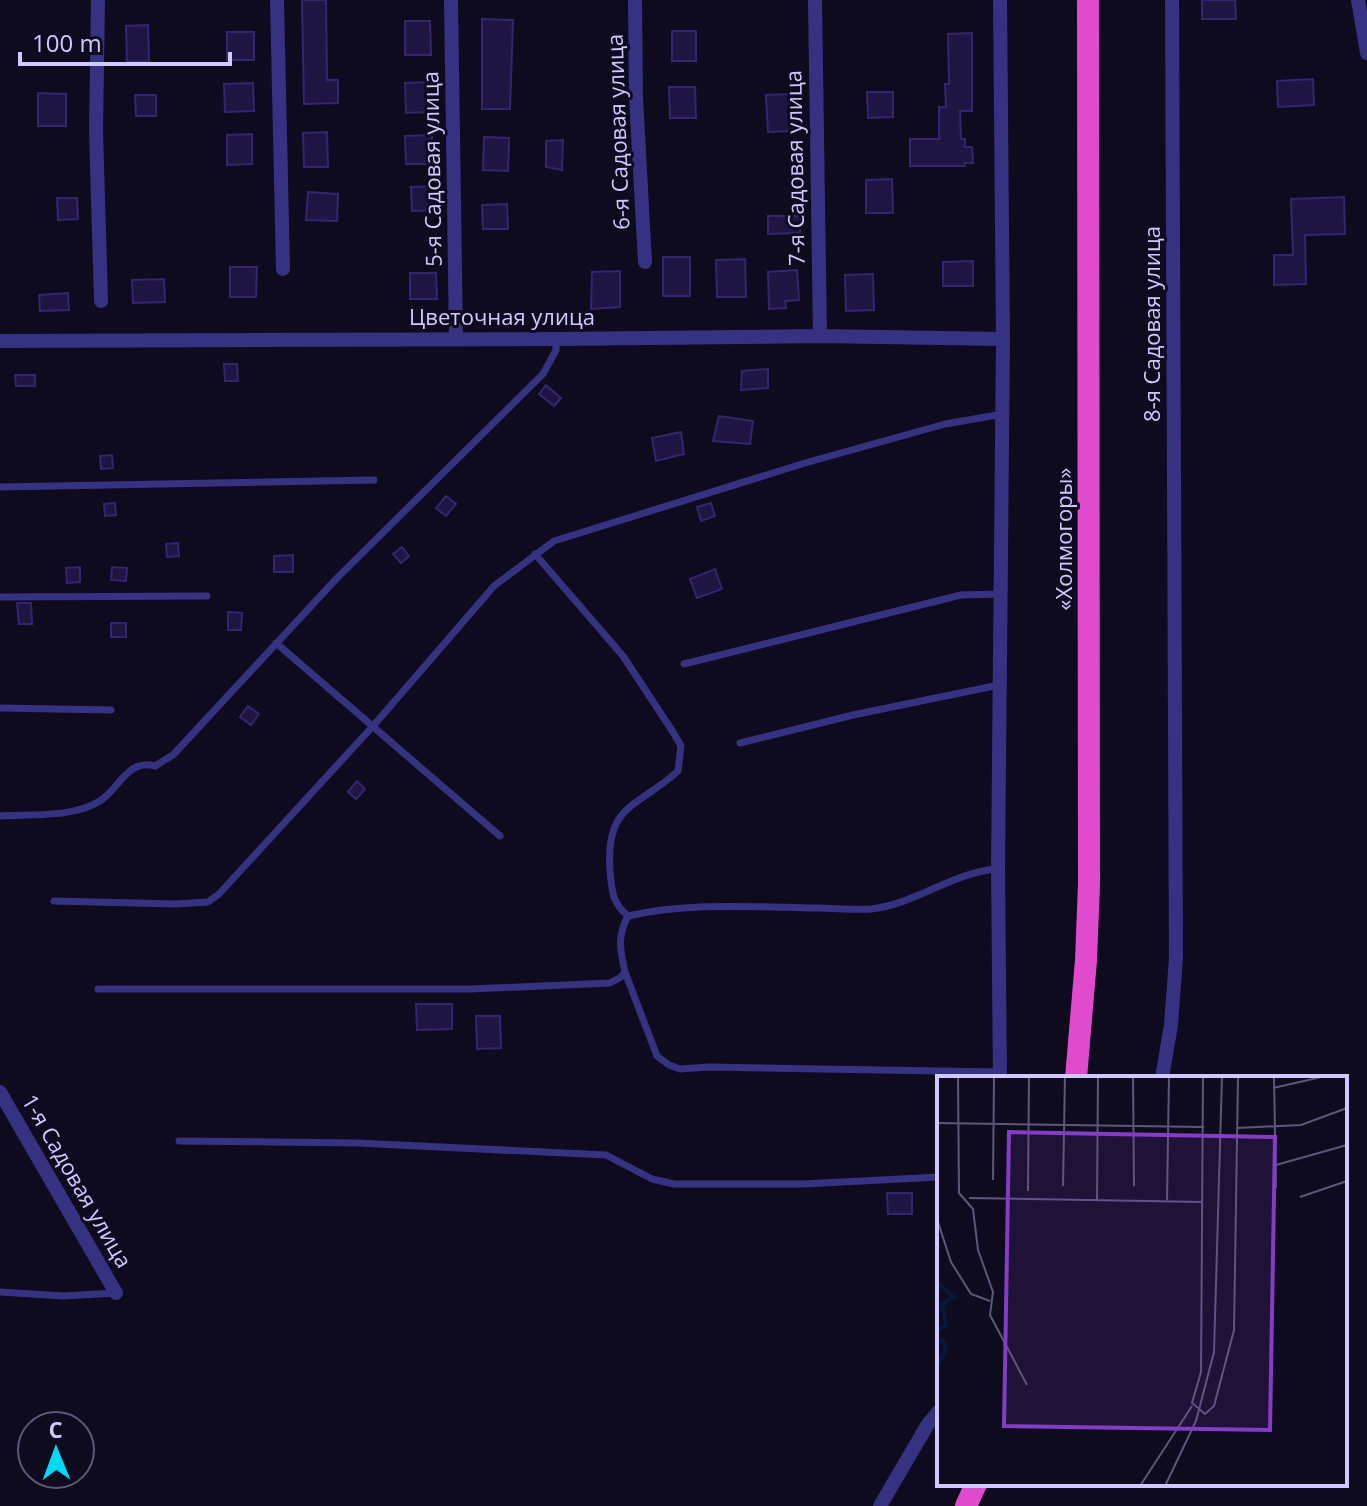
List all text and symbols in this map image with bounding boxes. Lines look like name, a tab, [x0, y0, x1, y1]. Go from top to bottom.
scale bar	[20, 16, 230, 66]
text: 100 m	[32, 26, 102, 59]
street label: 6-я Садовая улица	[599, 34, 635, 230]
street label: 7-я Садовая улица	[777, 70, 811, 266]
street label: 5-я Садовая улица	[414, 71, 448, 267]
street label: 8-я Садовая улица	[1136, 226, 1166, 422]
street label: Цветочная улица	[409, 301, 595, 331]
street label: «Холмогоры»	[1048, 468, 1078, 610]
inset map	[937, 1076, 1347, 1486]
street label: 1-я Садовая улица	[16, 1088, 140, 1273]
north arrow	[16, 1410, 96, 1490]
text: С	[48, 1414, 63, 1444]

